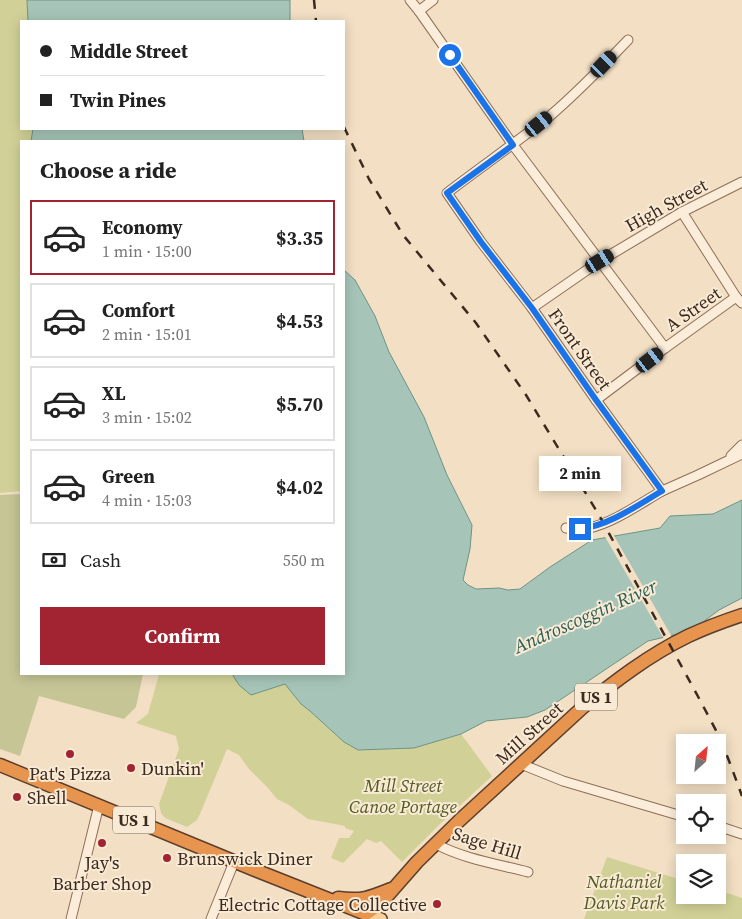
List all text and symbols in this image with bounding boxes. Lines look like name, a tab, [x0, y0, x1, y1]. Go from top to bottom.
text: Middle Street	[70, 38, 188, 64]
route start	[439, 44, 461, 66]
car	[588, 48, 619, 80]
text: Twin Pines	[70, 87, 166, 113]
car	[522, 109, 555, 139]
text: Choose a ride	[40, 155, 177, 185]
street label: High Street	[620, 172, 712, 238]
text: Economy	[102, 214, 183, 240]
icon: car	[42, 215, 87, 260]
text: $3.35	[276, 225, 323, 251]
text: 1 min · 15:00	[102, 240, 192, 262]
car	[583, 247, 616, 275]
street label: A Street	[660, 281, 726, 337]
text: Comfort	[102, 297, 175, 323]
icon: car	[42, 298, 87, 343]
street label: Front Street	[543, 303, 617, 395]
text: $4.53	[276, 308, 323, 334]
text: 2 min · 15:01	[102, 323, 192, 345]
car	[633, 345, 666, 375]
text: XL	[102, 380, 125, 406]
icon: car	[42, 381, 87, 426]
text: $5.70	[276, 391, 323, 417]
text: 3 min · 15:02	[102, 406, 192, 428]
callout: 2 min	[539, 456, 621, 492]
text: 2 min	[559, 462, 601, 484]
text: Green	[102, 463, 155, 489]
icon: car	[42, 464, 87, 509]
text: $4.02	[276, 474, 323, 500]
text: 4 min · 15:03	[102, 489, 192, 511]
route end	[569, 518, 591, 540]
icon: cash	[40, 546, 68, 574]
text: Cash	[80, 547, 121, 573]
text: 550 m	[283, 549, 325, 571]
water label: Androscoggin River	[508, 572, 662, 660]
button: Confirm	[40, 607, 325, 665]
road number: US 1	[575, 684, 617, 710]
street label: Mill Street	[490, 696, 568, 770]
north arrow	[676, 734, 726, 784]
map controls	[676, 734, 726, 904]
marker: Pat's Pizza	[64, 748, 76, 760]
place label: Dunkin'	[141, 756, 204, 781]
place label: Pat's Pizza	[29, 761, 112, 786]
marker: Dunkin'	[125, 762, 137, 774]
park label: Mill Street Canoe Portage	[349, 773, 458, 819]
place label: Shell	[27, 785, 67, 810]
marker: Shell	[11, 791, 23, 803]
button: locate	[676, 794, 726, 844]
road number: US 1	[113, 806, 155, 834]
street label: Sage Hill	[449, 821, 525, 865]
marker: Jay's Barber Shop	[96, 837, 108, 849]
place label: Brunswick Diner	[177, 846, 313, 871]
place label: Jay's Barber Shop	[52, 850, 152, 896]
marker: Brunswick Diner	[161, 852, 173, 864]
button: layers	[676, 854, 726, 904]
park label: Nathaniel Davis Park	[583, 869, 665, 915]
place label: Electric Cottage Collective	[218, 892, 427, 917]
marker: Electric Cottage Collective	[431, 898, 443, 910]

